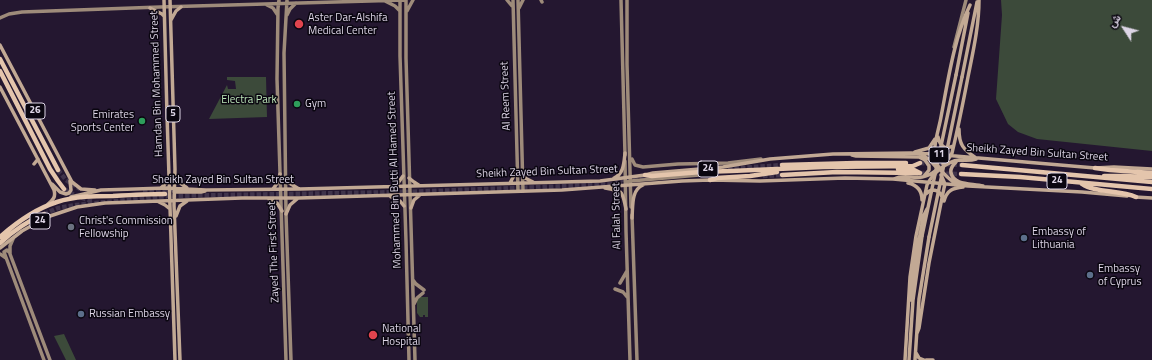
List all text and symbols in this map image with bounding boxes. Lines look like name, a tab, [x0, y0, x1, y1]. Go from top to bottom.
north arrow	[1104, 8, 1144, 48]
street label: Hamdan Bin Mohammed Street	[148, 11, 166, 157]
place label: Aster Dar-Alshifa Medical Center	[308, 11, 388, 37]
text: ش	[1104, 11, 1125, 31]
marker: Aster Dar-Alshifa Medical Center	[293, 18, 305, 30]
street label: Al Reem Street	[498, 61, 514, 131]
street label: Mohammed Bin Butti Al Hamed Street	[385, 91, 405, 269]
park label: Electra Park	[221, 93, 277, 107]
place label: Gym	[305, 97, 326, 111]
marker: Gym	[292, 99, 302, 109]
road number: 26	[25, 103, 45, 119]
road number: 5	[166, 106, 180, 122]
place label: Emirates Sports Center	[71, 108, 134, 134]
marker: Emirates Sports Center	[137, 116, 147, 126]
street label: Sheikh Zayed Bin Sultan Street	[966, 141, 1108, 165]
road number: 11	[929, 147, 949, 163]
road number: 24	[698, 161, 718, 177]
street label: Sheikh Zayed Bin Sultan Street	[476, 163, 618, 181]
street label: Sheikh Zayed Bin Sultan Street	[152, 173, 294, 187]
road number: 24	[1047, 173, 1067, 189]
street label: Al Falah Street	[610, 182, 624, 250]
street label: Zayed The First Street	[266, 201, 282, 303]
road number: 24	[30, 213, 50, 229]
place label: Christ's Commission Fellowship	[79, 214, 173, 240]
marker: Christ's Commission Fellowship	[66, 222, 76, 232]
place label: Embassy of Lithuania	[1032, 225, 1086, 251]
marker: Embassy of Lithuania	[1019, 233, 1029, 243]
place label: Embassy of Cyprus	[1098, 262, 1142, 288]
marker: Embassy of Cyprus	[1085, 270, 1095, 280]
place label: Russian Embassy	[89, 307, 170, 321]
marker: Russian Embassy	[76, 309, 86, 319]
place label: National Hospital	[382, 322, 421, 348]
marker: National Hospital	[367, 329, 379, 341]

